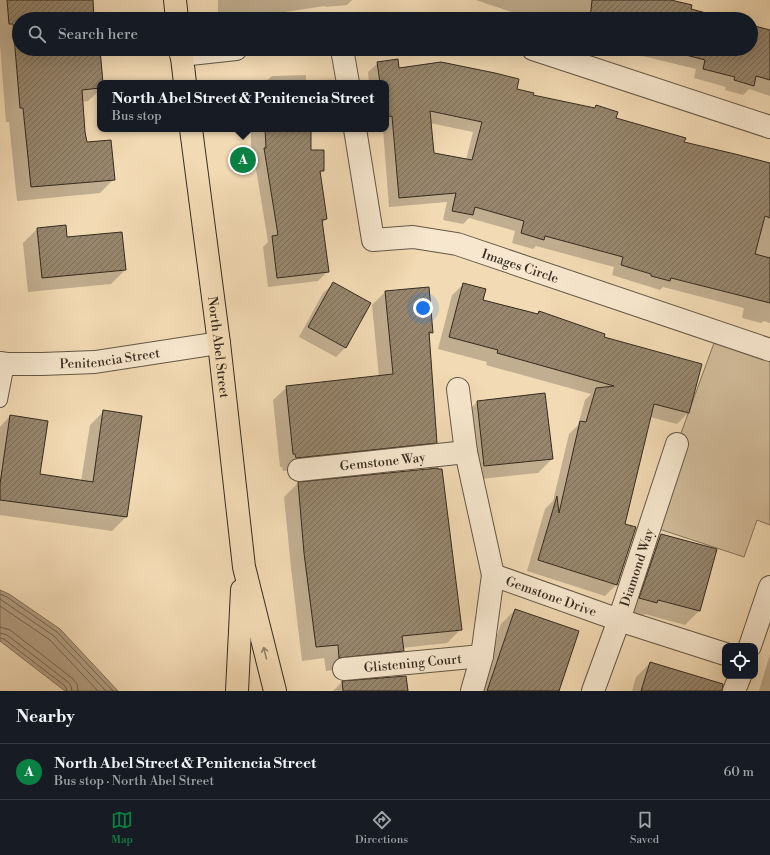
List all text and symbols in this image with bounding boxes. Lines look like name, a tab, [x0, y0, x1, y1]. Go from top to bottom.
search box	[12, 12, 758, 56]
icon: search	[26, 23, 48, 45]
text: Search here	[58, 25, 138, 44]
popup	[97, 80, 389, 132]
text: North Abel Street & Penitencia Street	[112, 89, 374, 108]
text: Bus stop	[112, 108, 162, 124]
pin: A	[230, 145, 256, 175]
street label: Images Circle	[480, 246, 561, 287]
street label: North Abel Street	[204, 295, 232, 400]
your location	[413, 298, 433, 318]
street label: Penitencia Street	[59, 345, 161, 372]
street label: Gemstone Way	[339, 449, 427, 475]
street label: Diamond Way	[617, 526, 658, 609]
street label: Gemstone Drive	[503, 573, 599, 620]
map controls	[722, 643, 758, 679]
button: locate	[722, 643, 758, 679]
one-way arrow	[261, 647, 269, 660]
street label: Glistening Court	[363, 651, 463, 676]
text: Nearby	[16, 706, 75, 728]
text: North Abel Street & Penitencia Street	[54, 754, 316, 773]
text: A	[24, 764, 34, 780]
text: 60 m	[723, 764, 754, 780]
text: Bus stop · North Abel Street	[54, 773, 214, 789]
tab: Map	[111, 809, 133, 847]
tab: Directions	[355, 809, 408, 847]
tab: Saved	[630, 809, 659, 847]

